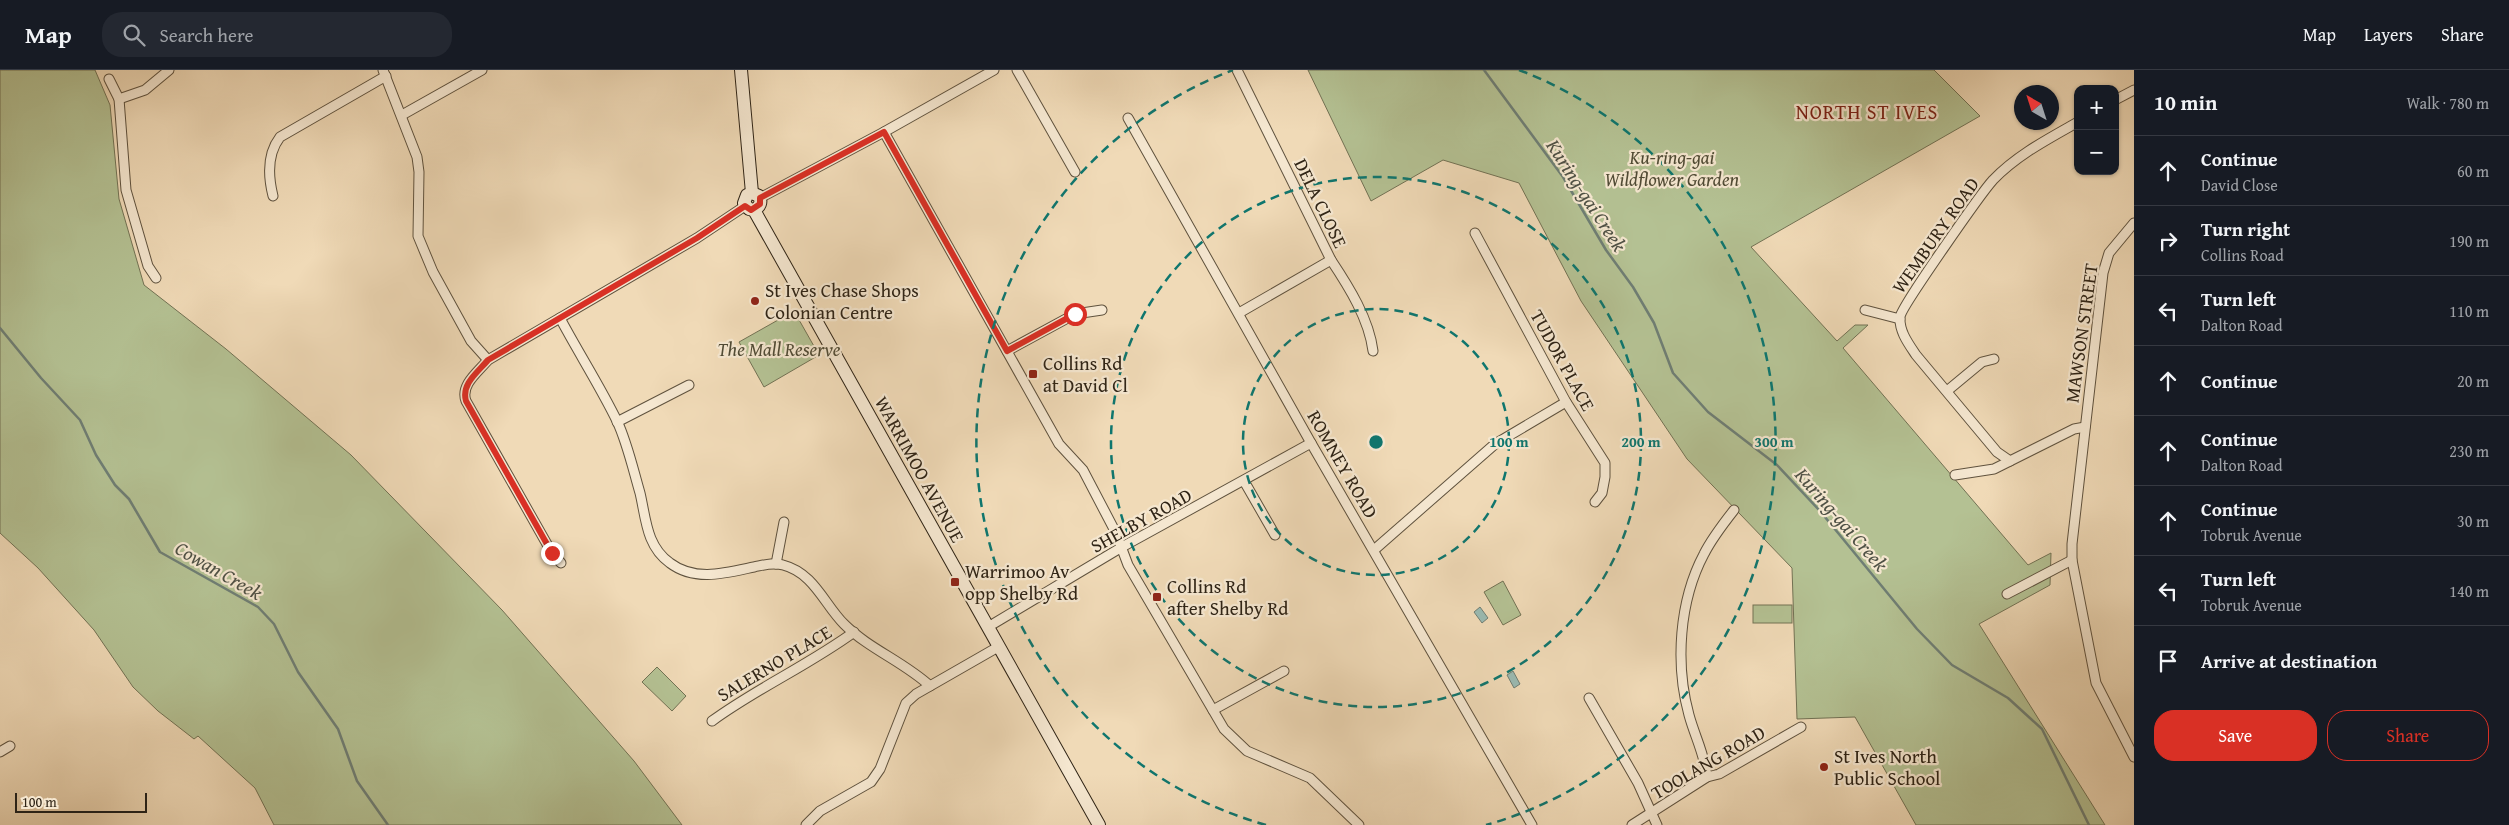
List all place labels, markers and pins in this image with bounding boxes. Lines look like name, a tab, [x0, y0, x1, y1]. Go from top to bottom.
place label: St Ives Chase Shops Colonian Centre	[765, 276, 919, 326]
marker: St Ives Chase Shops Colonian Centre	[749, 295, 761, 307]
place label: Collins Rd at David Cl	[1043, 349, 1128, 399]
marker: Collins Rd at David Cl	[1027, 368, 1039, 380]
centre of rings	[1367, 433, 1385, 451]
place label: Warrimoo Av opp Shelby Rd	[965, 557, 1079, 607]
place label: Collins Rd after Shelby Rd	[1167, 572, 1289, 622]
marker: Warrimoo Av opp Shelby Rd	[949, 576, 961, 588]
marker: Collins Rd after Shelby Rd	[1151, 591, 1163, 603]
place label: St Ives North Public School	[1834, 742, 1940, 792]
marker: St Ives North Public School	[1818, 761, 1830, 773]

